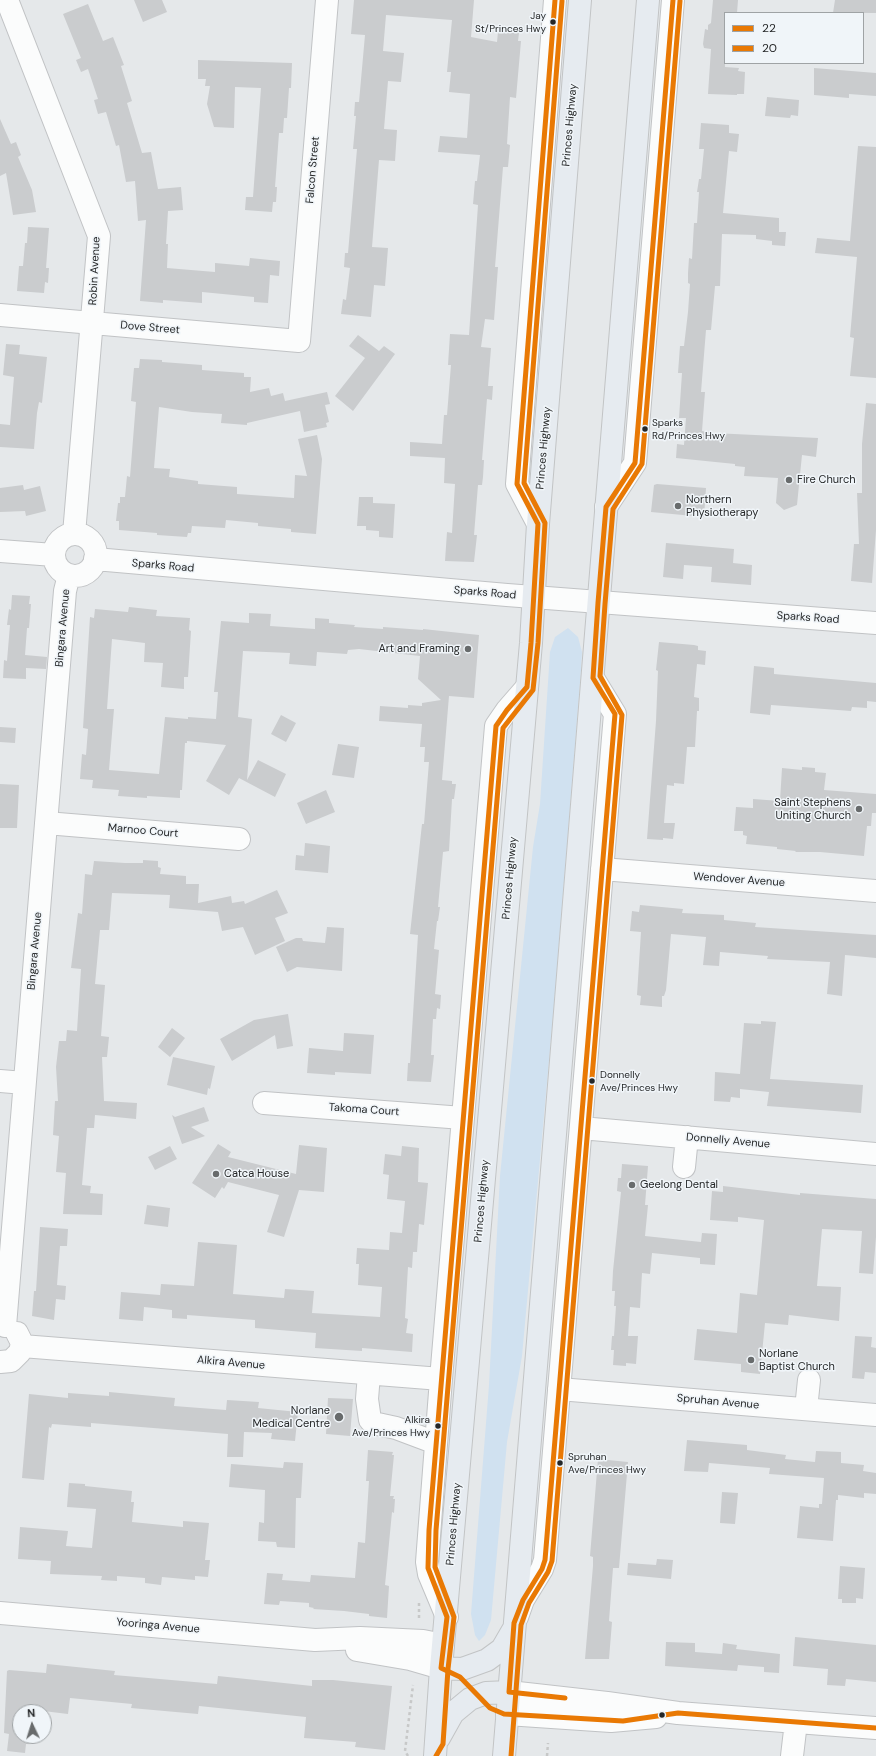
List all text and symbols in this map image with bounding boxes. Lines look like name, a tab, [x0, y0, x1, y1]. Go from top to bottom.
place label: Jay St/Princes Hwy	[475, 10, 546, 34]
legend	[724, 12, 864, 64]
marker: Jay St/Princes Hwy	[548, 17, 558, 27]
text: 22	[762, 20, 776, 36]
text: 20	[762, 40, 777, 56]
street label: Princes Highway	[560, 83, 580, 167]
street label: Falcon Street	[303, 136, 323, 204]
street label: Robin Avenue	[87, 236, 103, 306]
street label: Dove Street	[120, 319, 180, 337]
street label: Princes Highway	[534, 406, 554, 490]
place label: Sparks Rd/Princes Hwy	[652, 417, 725, 440]
marker: Sparks Rd/Princes Hwy	[640, 424, 650, 434]
place label: Fire Church	[797, 473, 856, 487]
marker: Fire Church	[784, 475, 794, 485]
place label: Northern Physiotherapy	[686, 493, 758, 519]
marker: Northern Physiotherapy	[673, 501, 683, 511]
street label: Sparks Road	[131, 557, 195, 575]
street label: Sparks Road	[453, 584, 517, 602]
street label: Bingara Avenue	[53, 589, 73, 667]
street label: Sparks Road	[776, 609, 840, 627]
place label: Art and Framing	[378, 642, 460, 656]
marker: Art and Framing	[463, 644, 473, 654]
place label: Saint Stephens Uniting Church	[774, 796, 851, 822]
marker: Saint Stephens Uniting Church	[854, 804, 864, 814]
street label: Marnoo Court	[107, 821, 179, 841]
street label: Princes Highway	[500, 836, 520, 920]
street label: Wendover Avenue	[693, 870, 785, 890]
street label: Bingara Avenue	[25, 912, 45, 990]
place label: Donnelly Ave/Princes Hwy	[600, 1069, 678, 1092]
marker: Donnelly Ave/Princes Hwy	[587, 1076, 597, 1086]
street label: Takoma Court	[328, 1101, 400, 1119]
street label: Donnelly Avenue	[685, 1131, 771, 1151]
street label: Princes Highway	[472, 1159, 492, 1243]
place label: Catca House	[224, 1167, 289, 1181]
marker: Catca House	[211, 1169, 221, 1179]
place label: Geelong Dental	[640, 1178, 718, 1192]
marker: Geelong Dental	[627, 1180, 637, 1190]
place label: Norlane Baptist Church	[759, 1347, 835, 1373]
street label: Alkira Avenue	[196, 1353, 266, 1373]
marker: Norlane Baptist Church	[746, 1355, 756, 1365]
street label: Spruhan Avenue	[676, 1392, 760, 1412]
place label: Norlane Medical Centre	[252, 1404, 330, 1430]
marker: Norlane Medical Centre	[333, 1411, 345, 1423]
place label: Alkira Ave/Princes Hwy	[352, 1414, 430, 1438]
marker: Alkira Ave/Princes Hwy	[433, 1421, 443, 1431]
place label: Spruhan Ave/Princes Hwy	[568, 1451, 646, 1474]
marker: Spruhan Ave/Princes Hwy	[555, 1458, 565, 1468]
street label: Princes Highway	[444, 1482, 464, 1566]
street label: Yooringa Avenue	[116, 1616, 200, 1636]
north arrow	[12, 1704, 52, 1744]
text: N	[27, 1706, 36, 1720]
unlabelled marker	[657, 1710, 667, 1720]

